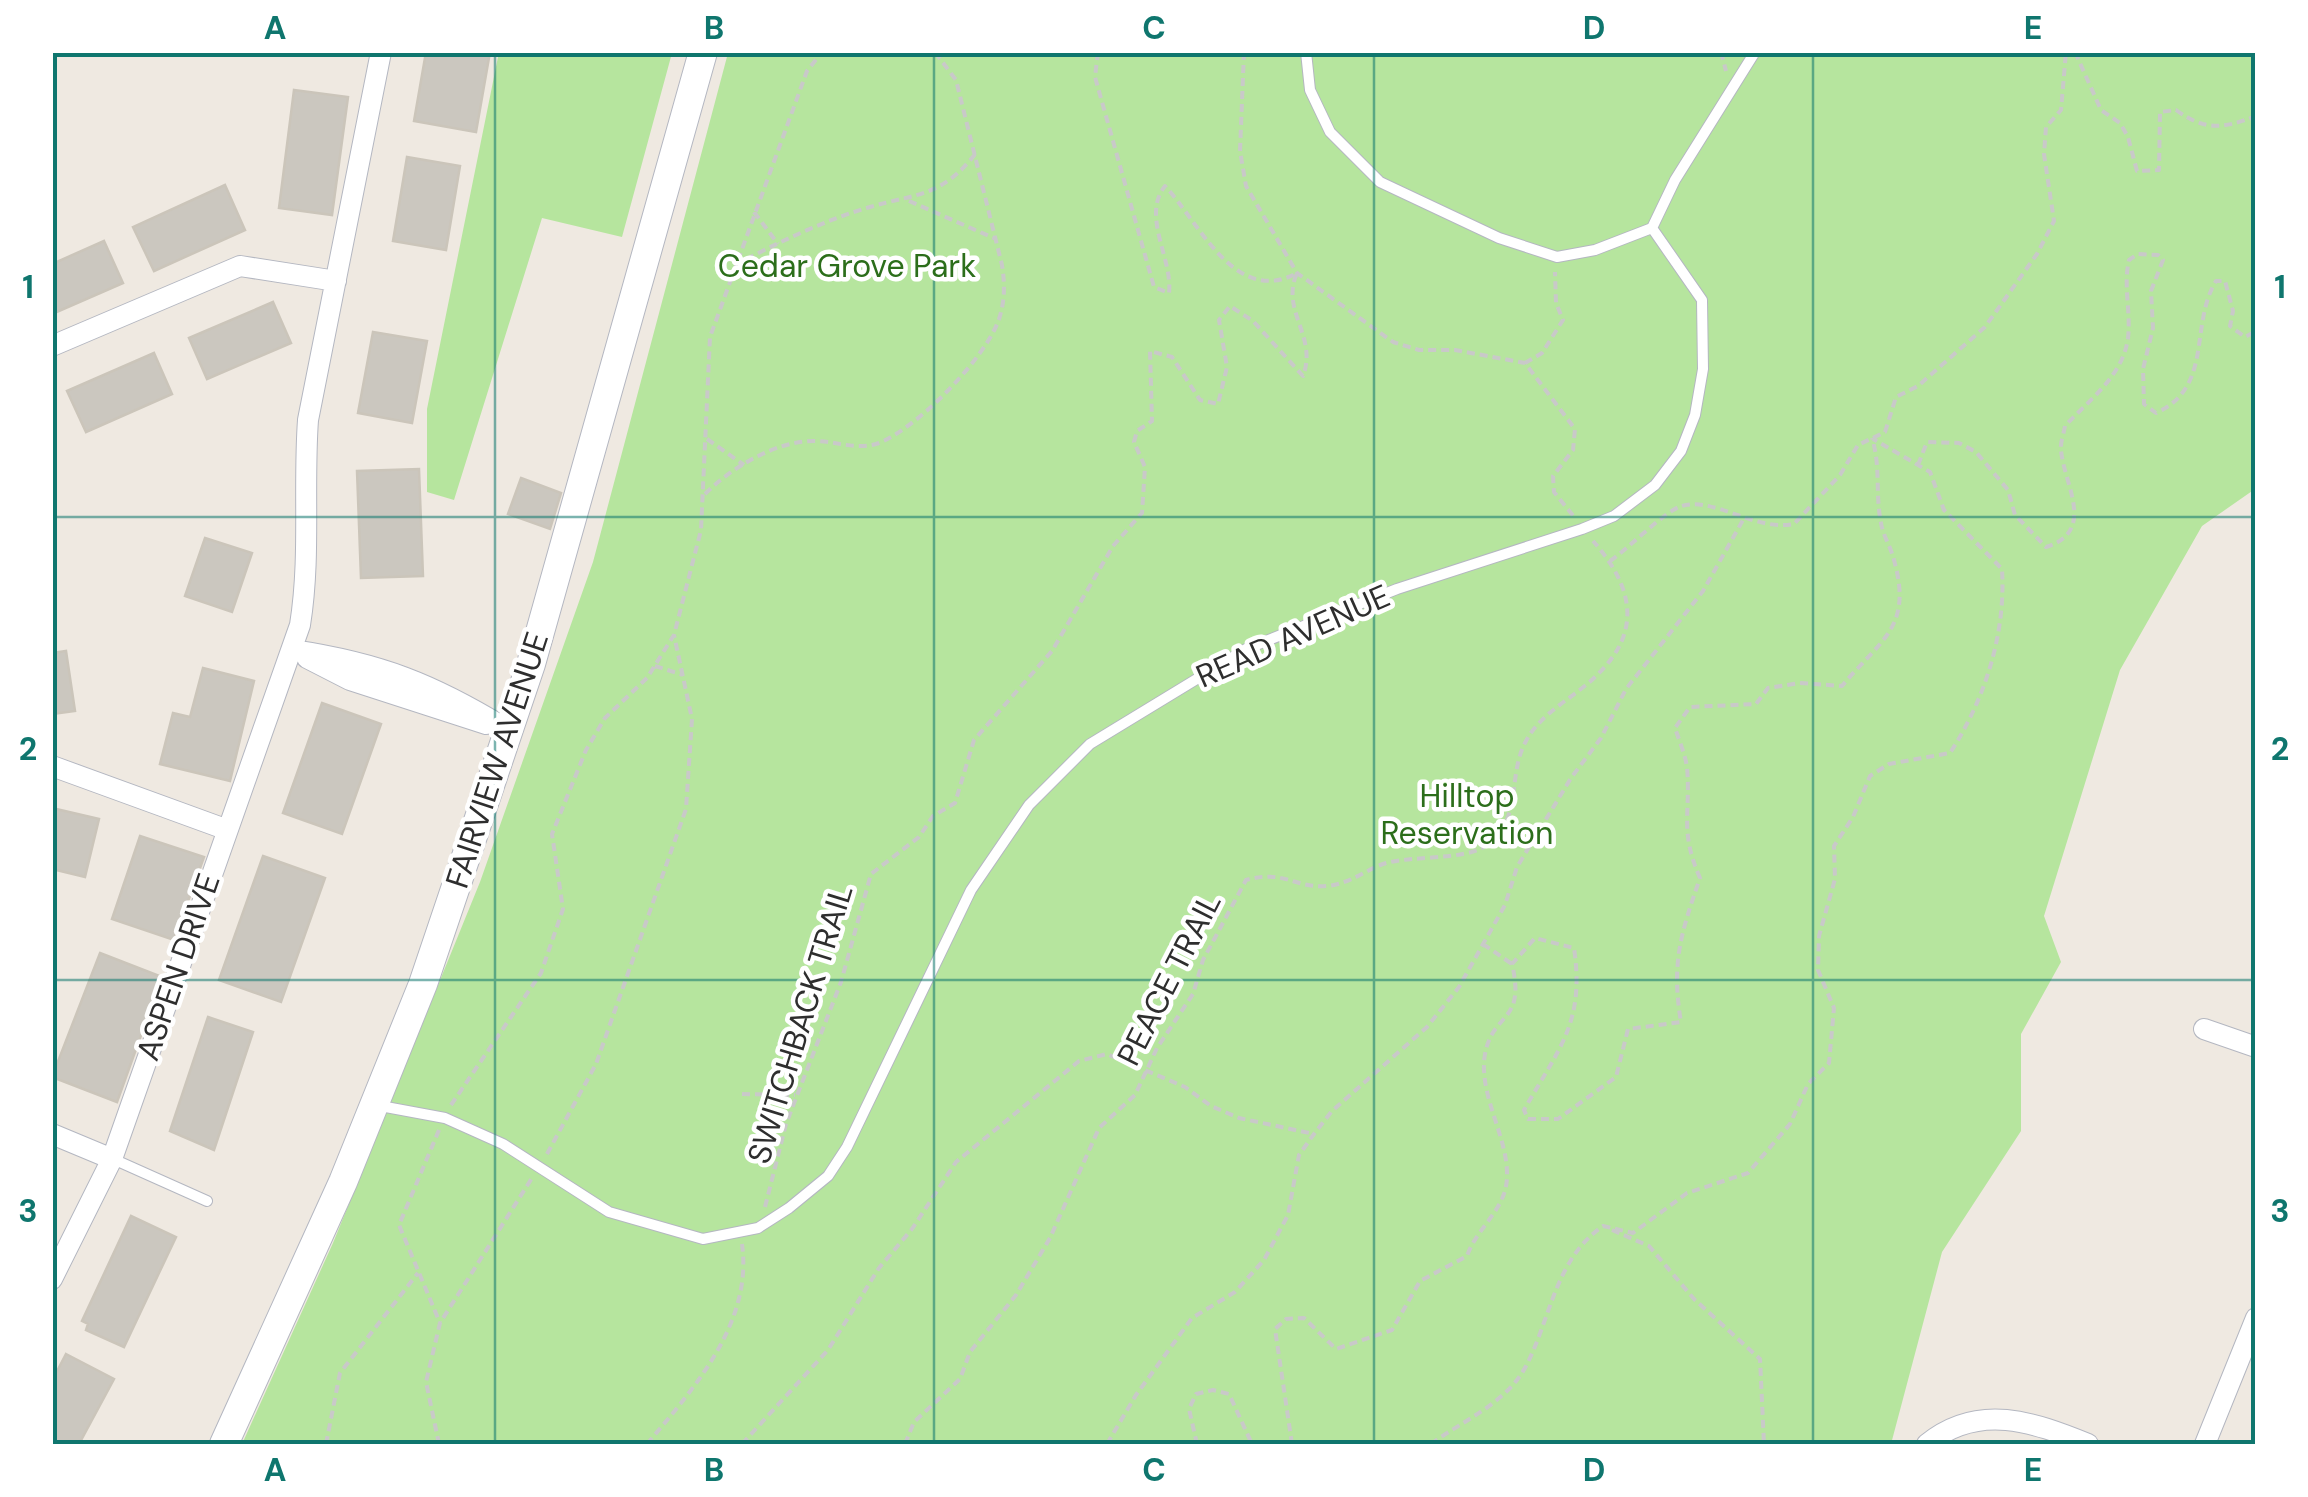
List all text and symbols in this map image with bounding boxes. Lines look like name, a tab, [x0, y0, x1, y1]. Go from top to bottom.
text: A	[264, 7, 286, 49]
text: B	[704, 7, 724, 49]
text: C	[1142, 7, 1166, 49]
text: D	[1583, 7, 1605, 49]
text: E	[2024, 7, 2042, 49]
park label: Cedar Grove Park	[718, 245, 976, 287]
text: 1	[22, 266, 34, 308]
text: 1	[2274, 266, 2286, 308]
street label: READ AVENUE	[1190, 575, 1396, 697]
street label: FAIRVIEW AVENUE	[436, 627, 558, 893]
text: 2	[19, 728, 37, 770]
text: 2	[2271, 728, 2289, 770]
park label: Hilltop Reservation	[1381, 775, 1553, 854]
street label: ASPEN DRIVE	[126, 868, 230, 1066]
street label: SWITCHBACK TRAIL	[738, 879, 862, 1169]
street label: PEACE TRAIL	[1107, 885, 1231, 1073]
text: 3	[18, 1190, 38, 1232]
text: 3	[2270, 1190, 2290, 1232]
text: A	[264, 1449, 286, 1491]
text: B	[704, 1449, 724, 1491]
text: C	[1142, 1449, 1166, 1491]
text: D	[1583, 1449, 1605, 1491]
text: E	[2024, 1449, 2042, 1491]

